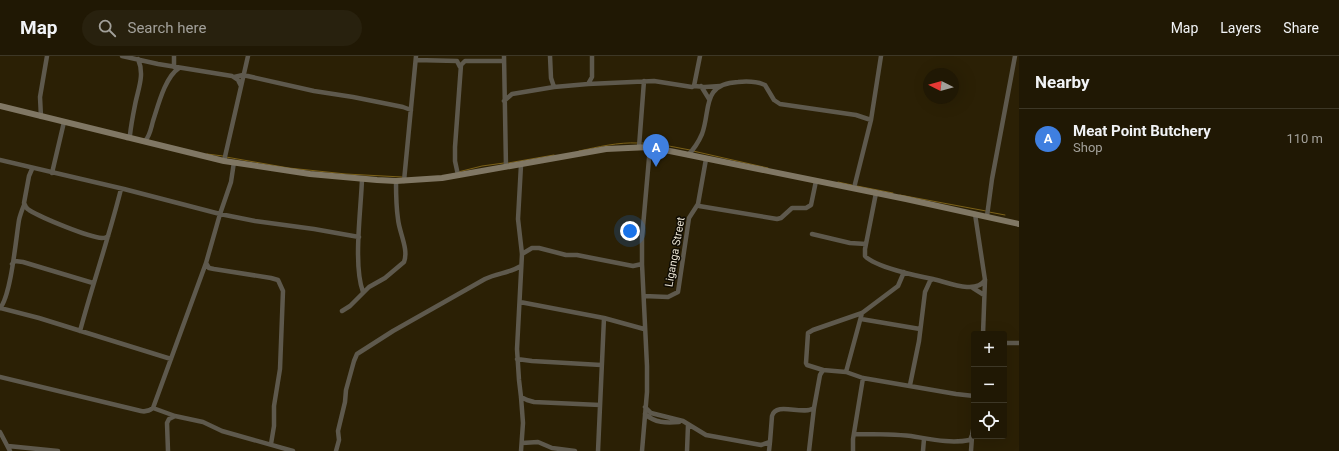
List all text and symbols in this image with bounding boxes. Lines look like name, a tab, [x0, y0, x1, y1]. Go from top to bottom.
search box	[82, 10, 362, 46]
text: Map	[20, 16, 58, 39]
icon: search	[96, 17, 118, 39]
text: Search here	[128, 19, 206, 37]
text: Map	[1171, 20, 1198, 36]
text: Layers	[1220, 20, 1261, 36]
text: Share	[1283, 20, 1319, 36]
north arrow	[923, 68, 959, 104]
text: Nearby	[1035, 72, 1090, 92]
text: Meat Point Butchery	[1073, 122, 1211, 140]
text: A	[1044, 131, 1052, 146]
text: 110 m	[1286, 131, 1323, 146]
pin: A	[643, 134, 669, 167]
text: Shop	[1073, 140, 1103, 155]
street label: Liganga Street	[662, 216, 688, 288]
your location	[620, 221, 640, 241]
map controls	[971, 331, 1007, 439]
button: +	[971, 331, 1007, 367]
button: −	[971, 367, 1007, 403]
button: locate	[971, 403, 1007, 439]

